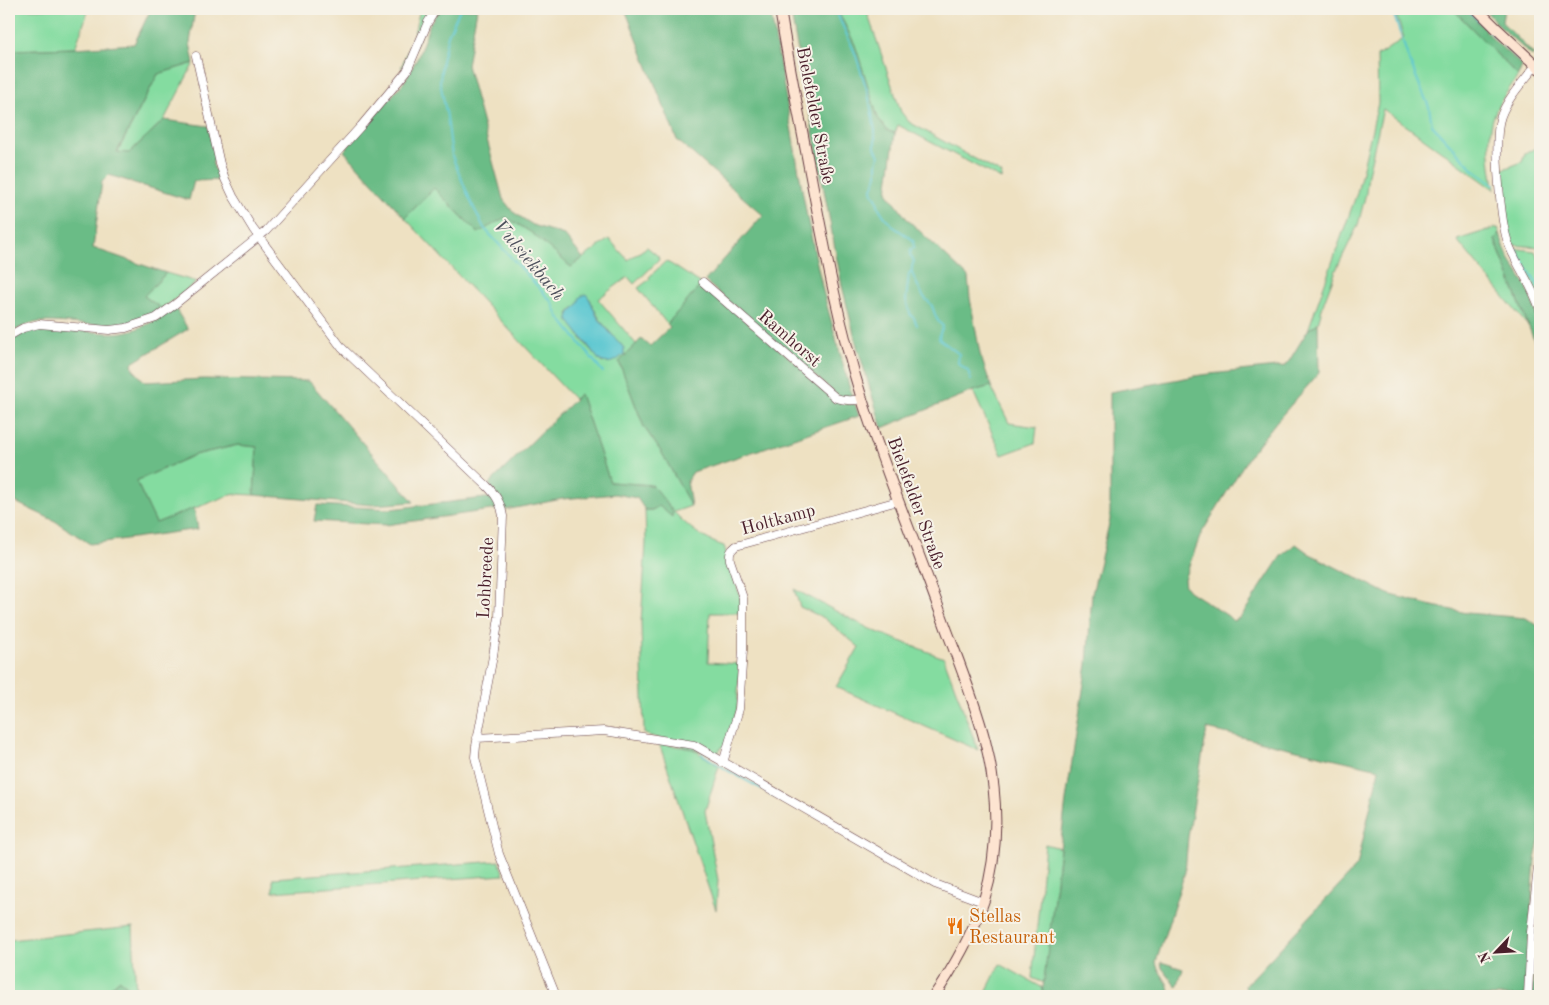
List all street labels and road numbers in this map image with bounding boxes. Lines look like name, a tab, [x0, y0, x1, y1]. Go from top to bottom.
street label: Bielefelder Straße	[793, 45, 837, 185]
street label: Ramhorst	[755, 307, 824, 371]
street label: Bielefelder Straße	[884, 435, 948, 572]
street label: Holtkamp	[739, 501, 817, 539]
street label: Lohbreede	[475, 537, 497, 619]

